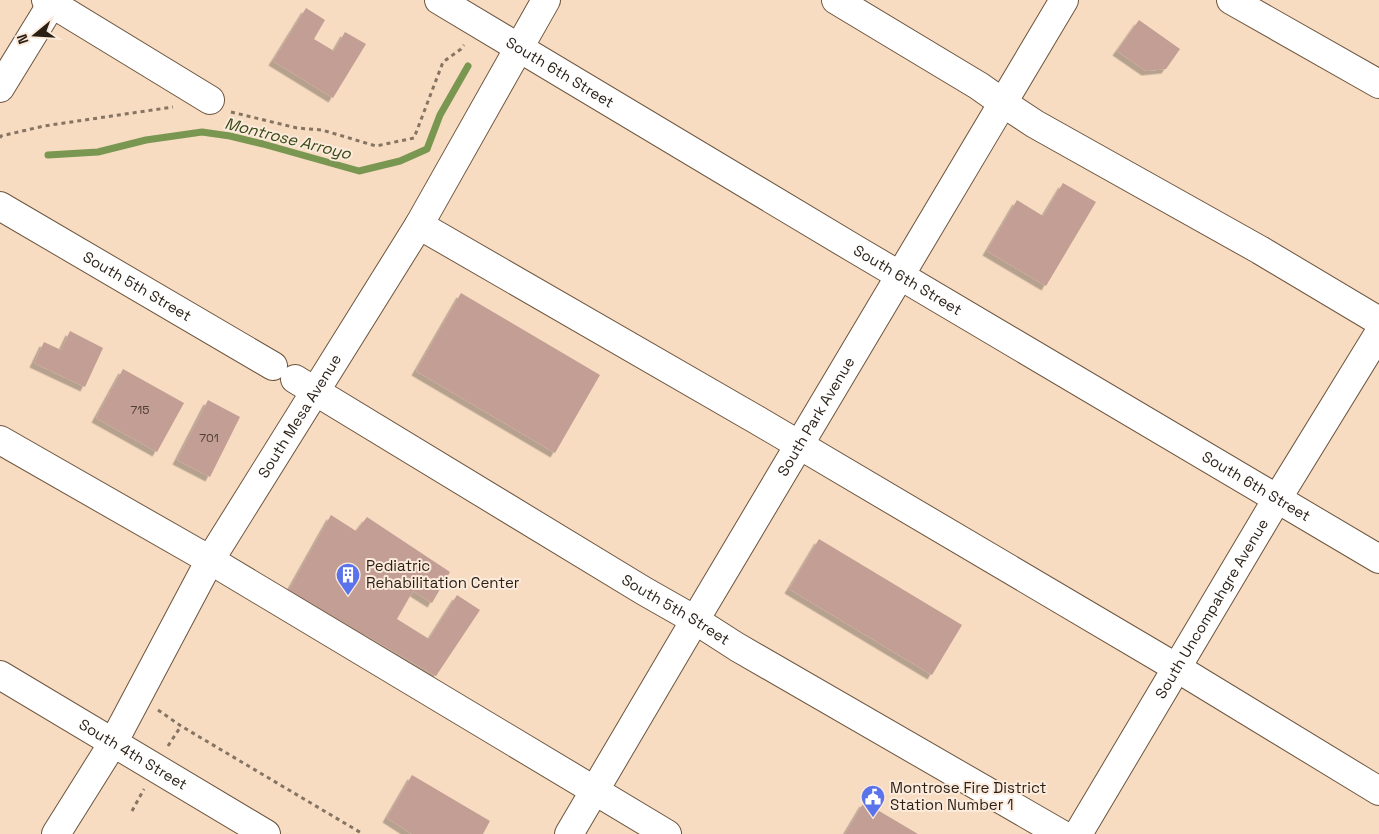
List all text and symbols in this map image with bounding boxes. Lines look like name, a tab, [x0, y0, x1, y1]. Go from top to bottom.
north arrow	[10, 10, 60, 60]
text: N	[13, 32, 33, 46]
street label: South 6th Street	[503, 32, 618, 112]
water label: Montrose Arroyo	[222, 113, 354, 165]
street label: South 6th Street	[850, 240, 966, 319]
street label: South 5th Street	[80, 247, 195, 325]
street label: South Mesa Avenue	[253, 350, 345, 481]
street label: South Park Avenue	[773, 353, 858, 479]
house number: 715	[131, 402, 149, 418]
house number: 701	[199, 430, 219, 446]
street label: South 6th Street	[1199, 447, 1314, 525]
street label: South Uncompahgre Avenue	[1151, 515, 1272, 702]
place label: Pediatric Rehabilitation Center	[366, 556, 520, 592]
building icon: Pediatric Rehabilitation Center	[335, 562, 361, 596]
street label: South 5th Street	[618, 570, 733, 649]
street label: South 4th Street	[76, 714, 191, 794]
place label: Montrose Fire District Station Number 1	[890, 778, 1047, 814]
public building icon: Montrose Fire District Station Number 1	[860, 784, 886, 818]

